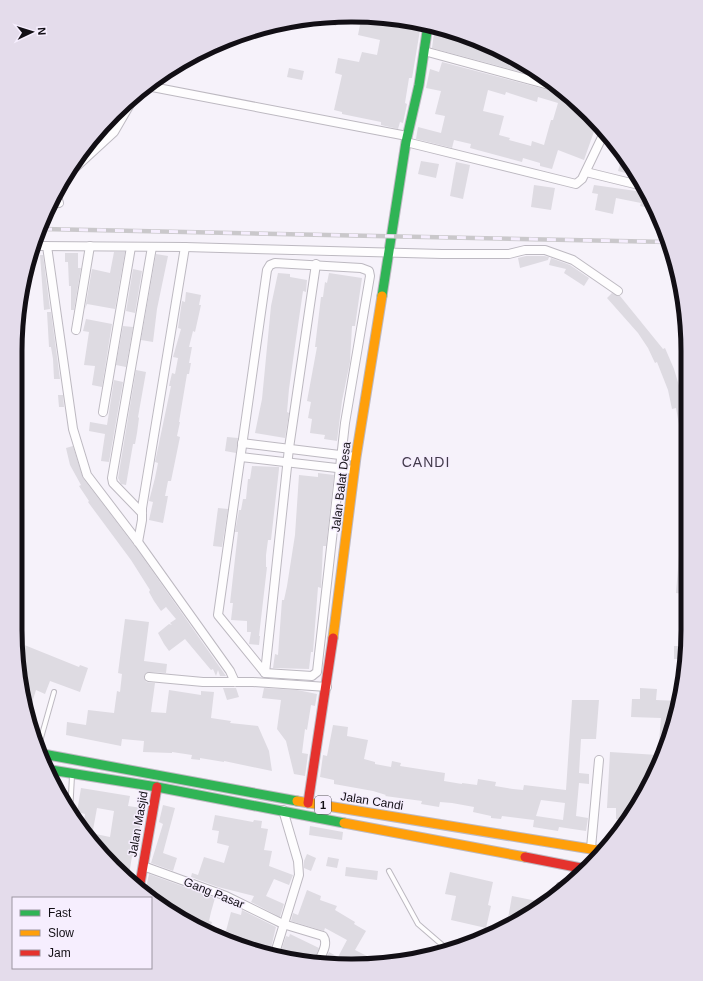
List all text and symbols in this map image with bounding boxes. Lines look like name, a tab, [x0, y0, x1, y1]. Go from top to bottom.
north arrow	[12, 12, 52, 52]
text: N	[36, 27, 48, 36]
street label: Jalan Balat Desa	[329, 441, 354, 533]
district label: CANDI	[402, 454, 450, 470]
street label: Jalan Candi	[340, 789, 404, 813]
street label: Jalan Masjid	[125, 790, 151, 858]
road number: 1	[315, 796, 331, 814]
street label: Gang Pasar	[182, 875, 246, 911]
legend	[12, 897, 152, 969]
text: Fast	[48, 906, 72, 920]
text: Slow	[48, 926, 74, 940]
text: Jam	[48, 946, 71, 960]

